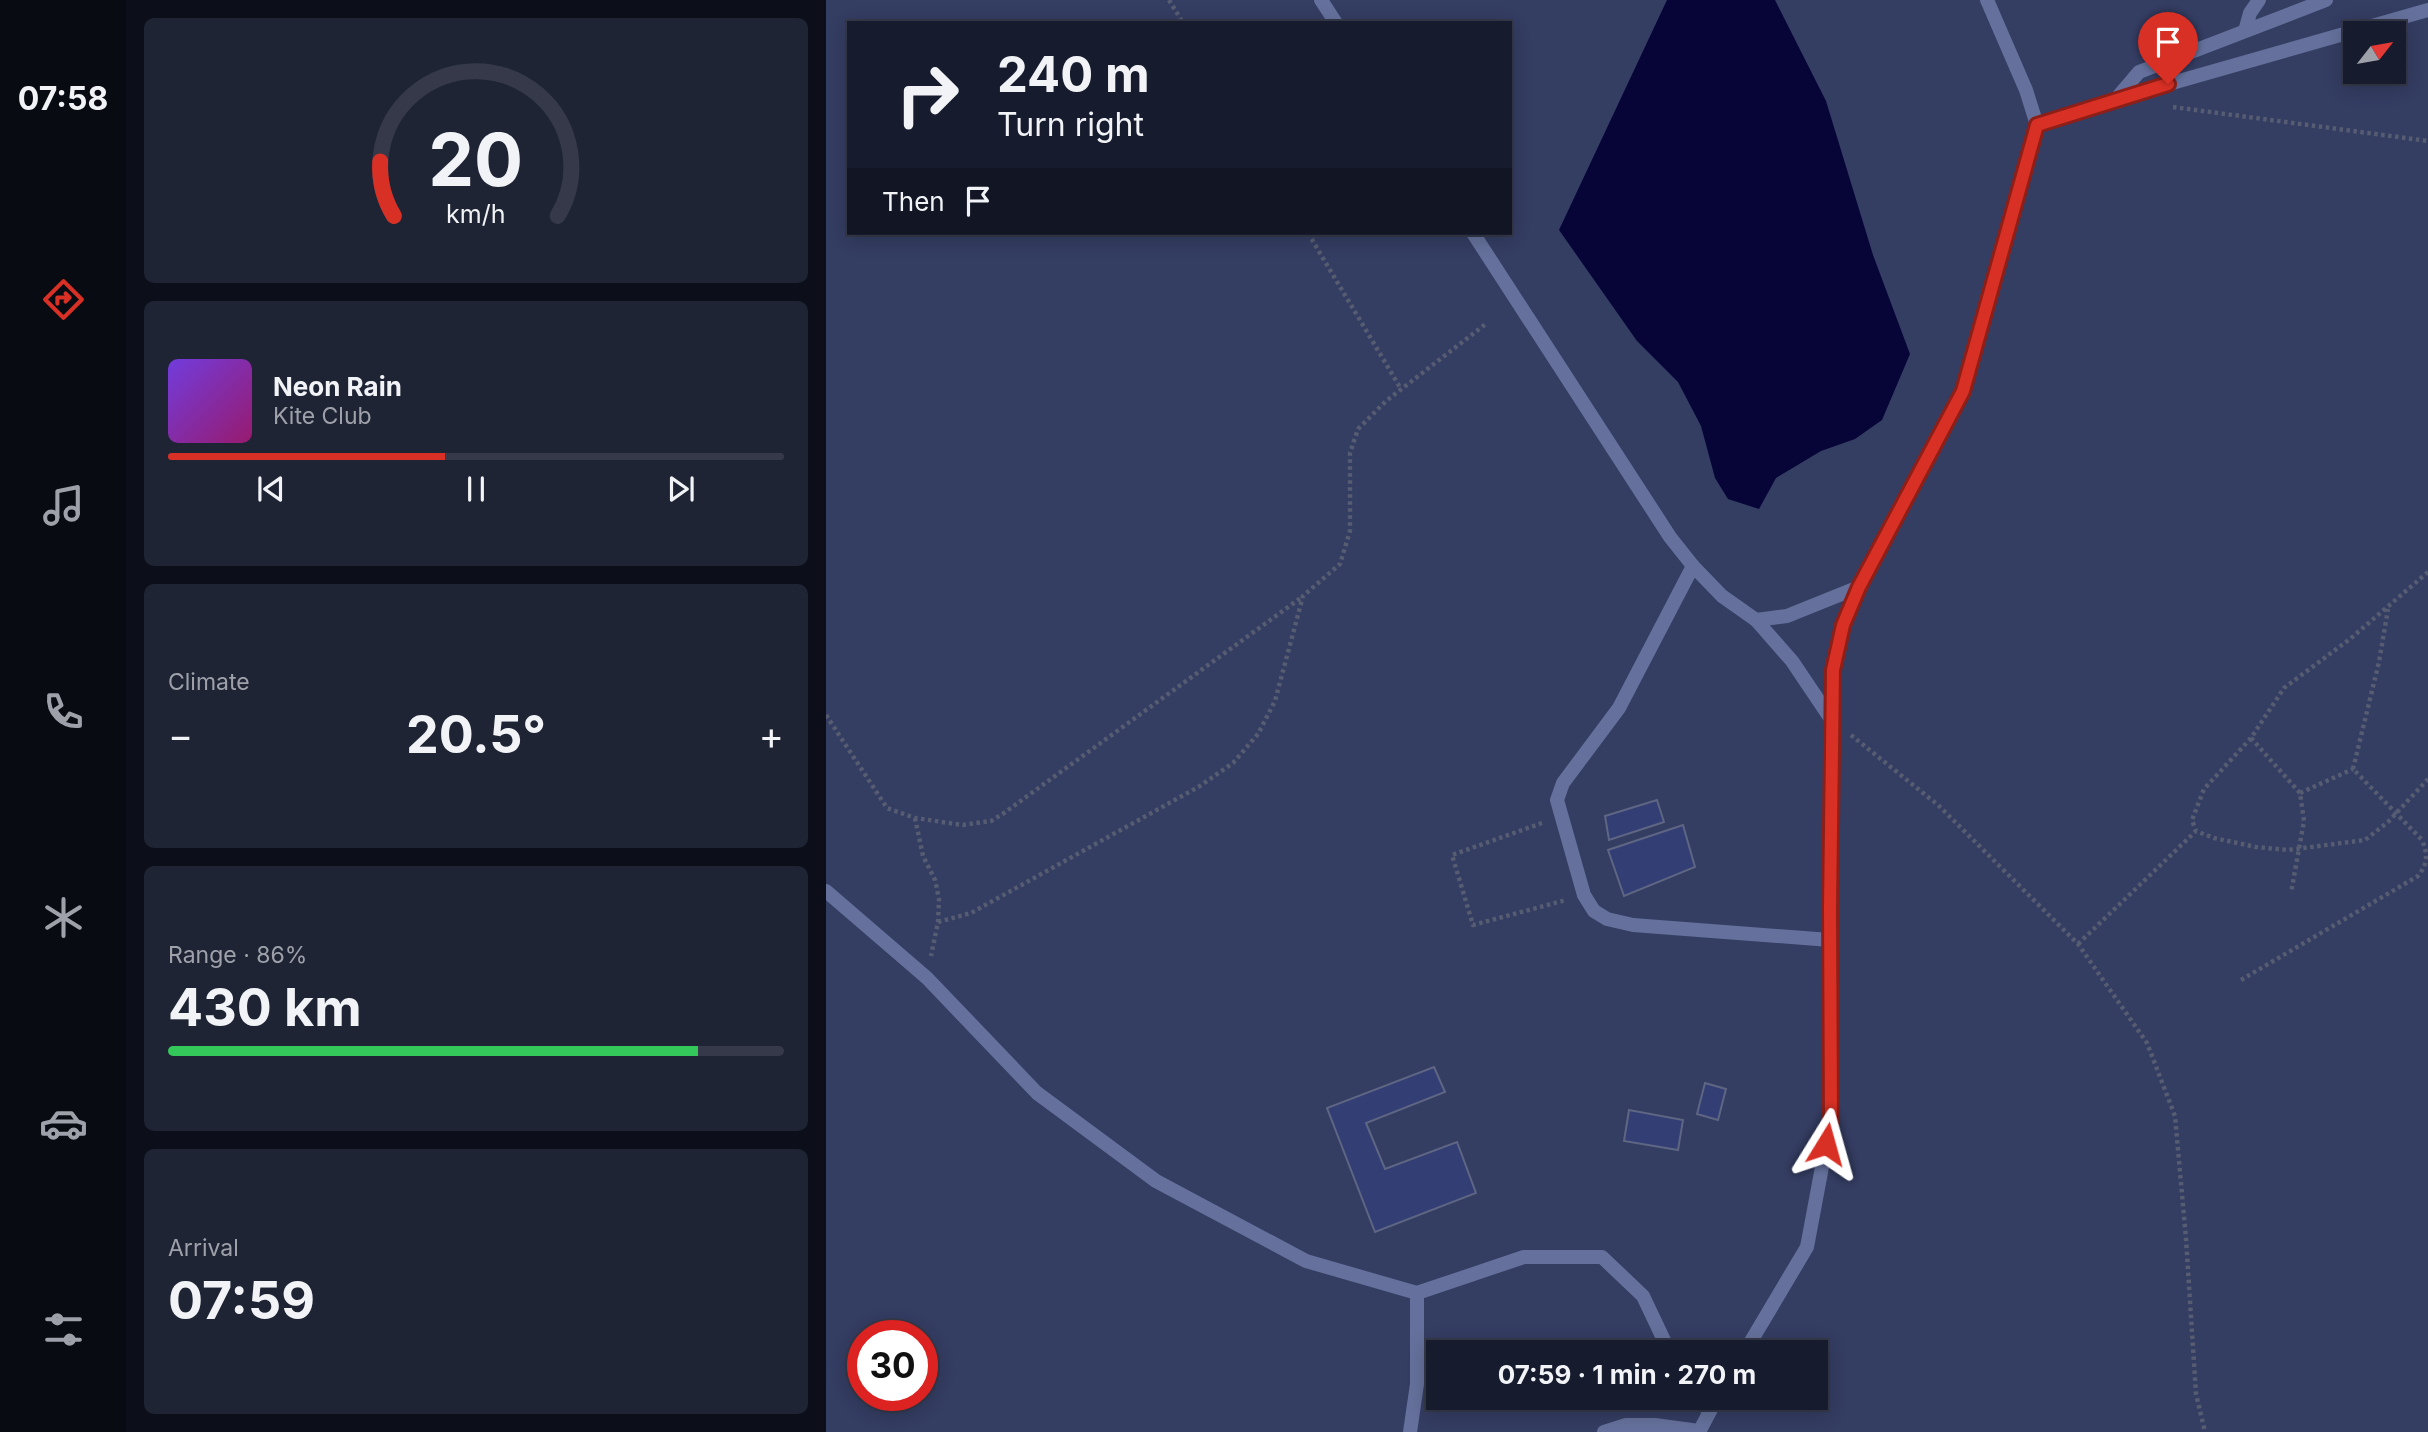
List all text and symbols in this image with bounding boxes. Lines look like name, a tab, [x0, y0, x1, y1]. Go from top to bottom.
pin	[2138, 12.0, 2198, 84]
north arrow	[2343, 21, 2406, 84]
map controls	[2343, 21, 2406, 84]
icon: arrive	[2149, 23, 2187, 61]
text: 240 m	[997, 45, 1150, 104]
icon: right	[882, 49, 973, 140]
text: 07:58	[18, 79, 108, 118]
text: Turn right	[997, 105, 1144, 144]
text: 20	[429, 116, 523, 205]
icon: arrive	[959, 182, 997, 220]
text: Then	[882, 186, 945, 217]
text: km/h	[446, 199, 506, 229]
icon: directions	[39, 275, 88, 324]
text: Neon Rain	[273, 371, 402, 402]
text: Kite Club	[273, 402, 372, 430]
icon: previous	[252, 470, 290, 508]
icon: pause	[457, 470, 495, 508]
icon: next	[662, 470, 700, 508]
icon: music	[39, 481, 88, 530]
text: Climate	[168, 668, 250, 696]
icon: phone	[39, 687, 88, 736]
text: 20.5°	[406, 703, 546, 766]
text: −	[168, 712, 193, 758]
text: +	[759, 712, 784, 758]
icon: climate	[39, 893, 88, 942]
text: Range · 86%	[168, 941, 307, 969]
text: 430 km	[168, 976, 362, 1039]
icon: car	[39, 1099, 88, 1148]
position arrow	[1789, 1107, 1863, 1181]
text: Arrival	[168, 1234, 239, 1262]
text: 07:59	[168, 1269, 315, 1332]
icon: filters	[39, 1305, 88, 1354]
speed limit sign: 30	[847, 1320, 938, 1411]
text: 07:59 · 1 min · 270 m	[1498, 1359, 1756, 1390]

